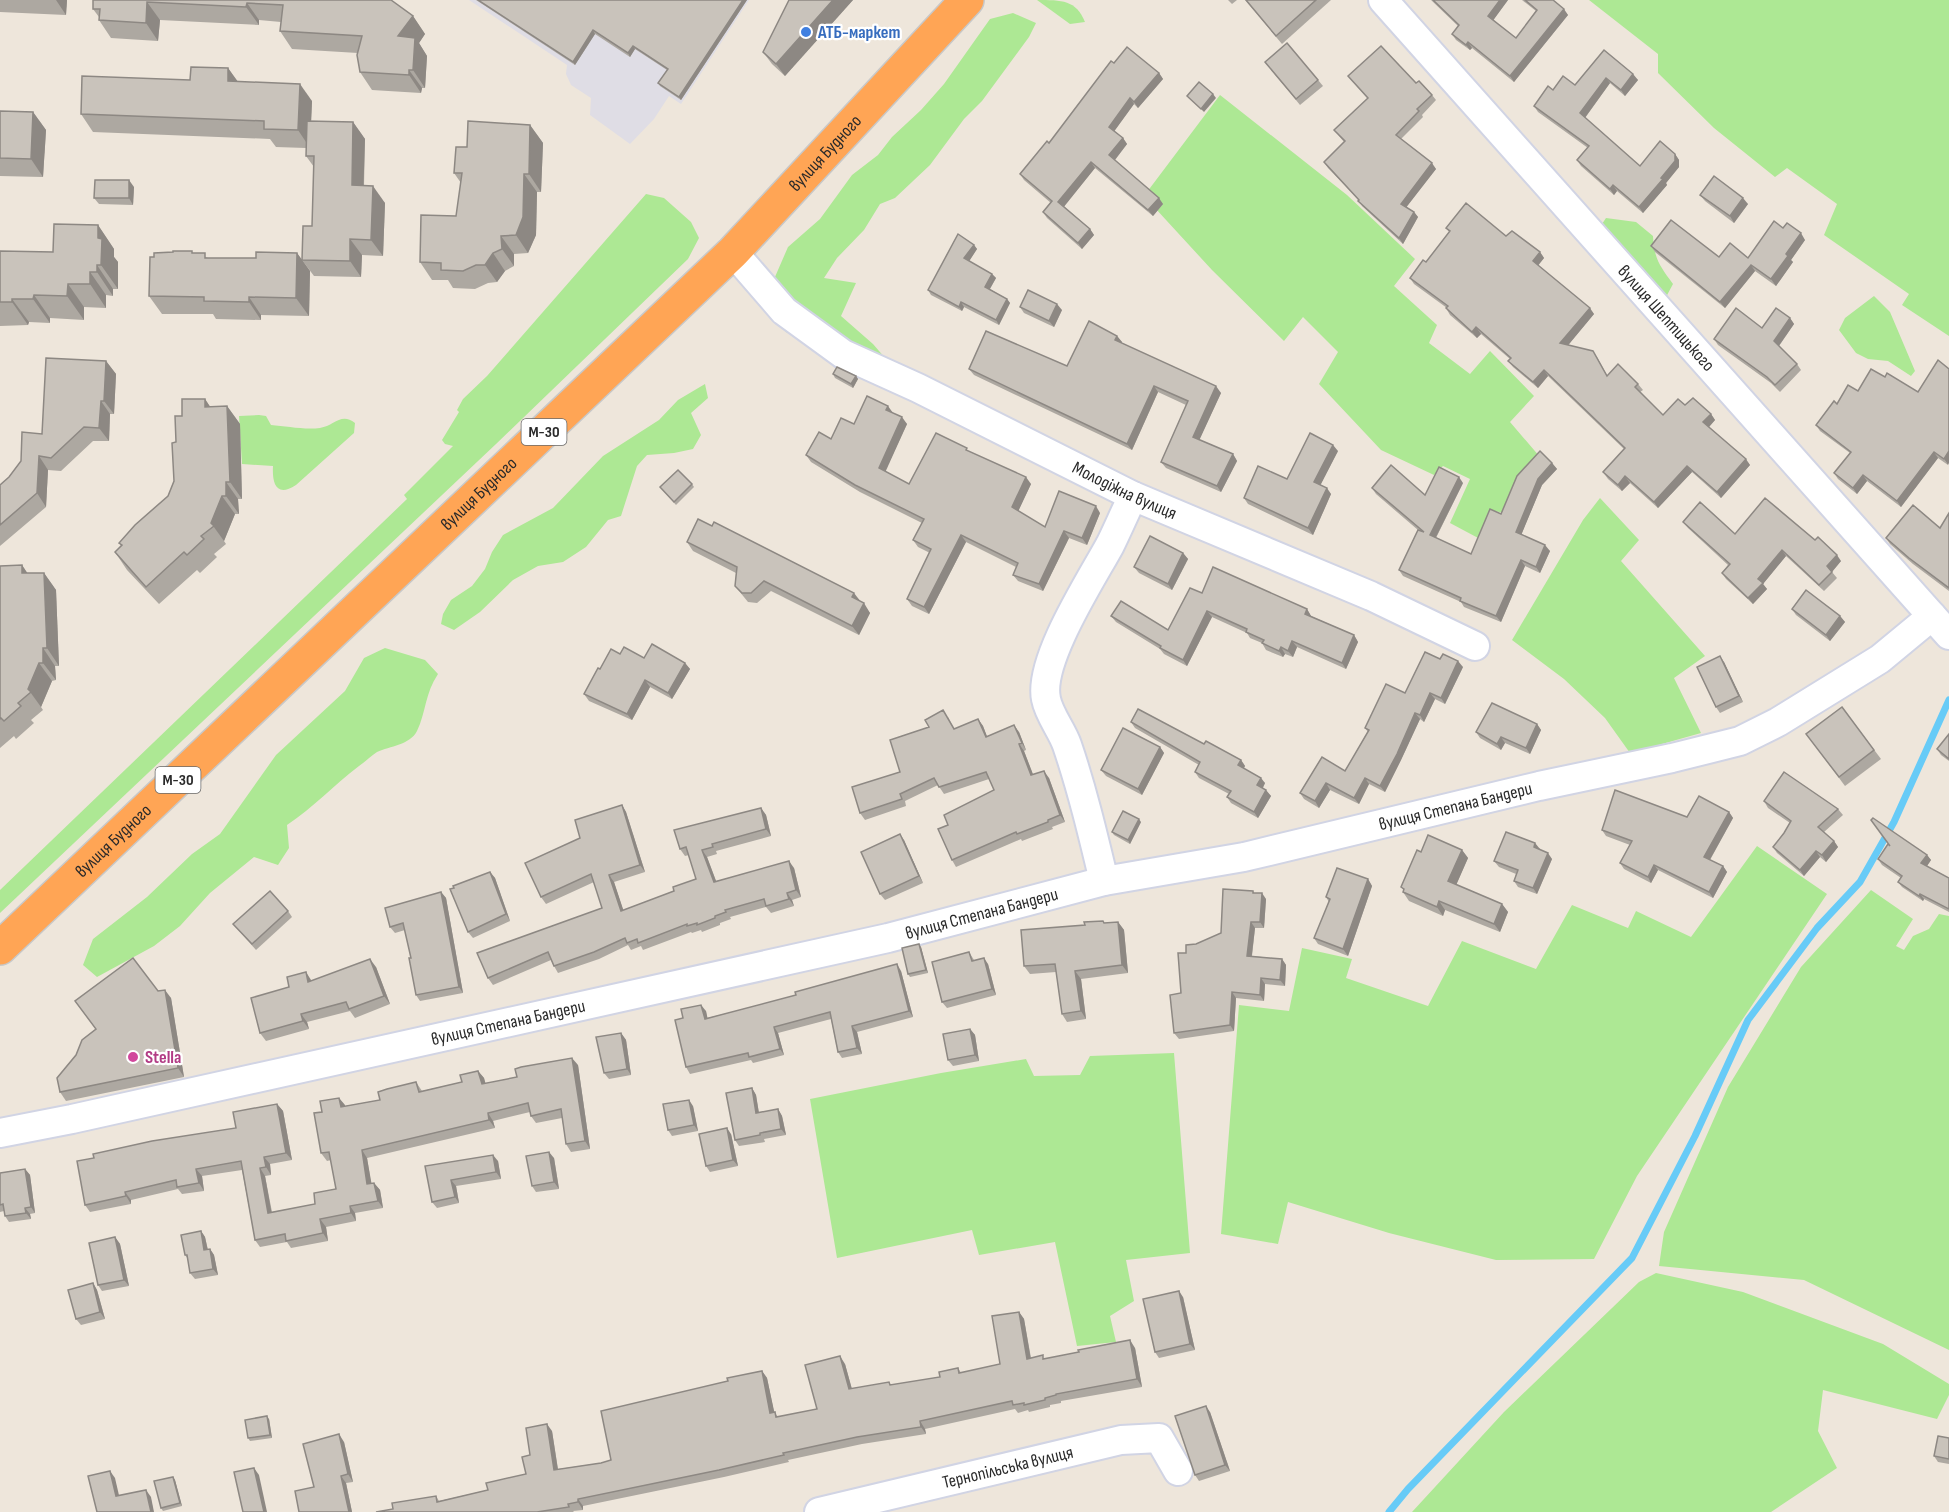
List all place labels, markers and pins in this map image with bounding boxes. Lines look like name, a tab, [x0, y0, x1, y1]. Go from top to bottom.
place label: АТБ-маркет	[817, 22, 900, 43]
marker: АТБ-маркет	[799, 25, 813, 39]
place label: Stella	[145, 1047, 181, 1068]
marker: Stella	[126, 1050, 140, 1064]

